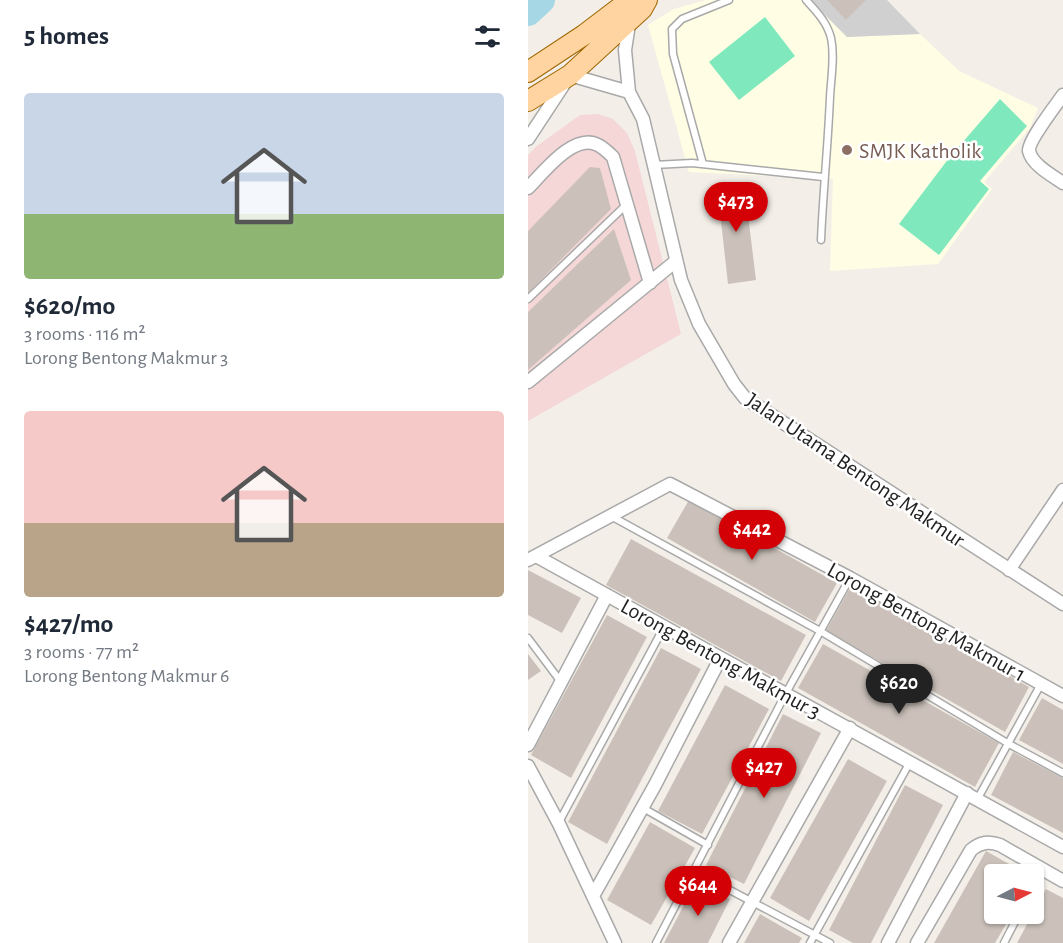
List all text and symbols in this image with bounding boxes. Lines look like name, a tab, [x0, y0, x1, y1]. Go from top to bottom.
icon: filters	[471, 20, 504, 53]
text: 5 homes	[24, 23, 109, 49]
icon: home	[210, 132, 318, 240]
place label: SMJK Katholik	[859, 140, 981, 162]
marker: SMJK Katholik	[840, 143, 854, 157]
pin: $473	[700, 182, 772, 233]
text: $473	[718, 191, 754, 211]
text: $620/mo	[24, 293, 115, 319]
text: 3 rooms · 116 m²	[24, 324, 145, 344]
text: Lorong Bentong Makmur 3	[24, 348, 228, 368]
street label: Jalan Utama Bentong Makmur	[742, 389, 969, 551]
icon: home	[210, 450, 318, 558]
pin: $442	[716, 510, 788, 561]
text: $442	[733, 519, 771, 539]
street label: Lorong Bentong Makmur 1	[824, 558, 1029, 686]
street label: Lorong Bentong Makmur 3	[617, 595, 824, 723]
text: $427/mo	[24, 611, 113, 637]
text: 3 rooms · 77 m²	[24, 642, 139, 662]
pin: $620	[863, 664, 935, 715]
text: Lorong Bentong Makmur 6	[24, 666, 229, 686]
text: $620	[880, 673, 918, 693]
pin: $427	[728, 748, 800, 799]
text: $427	[745, 757, 783, 777]
north arrow	[984, 864, 1044, 924]
map controls	[984, 864, 1044, 924]
pin: $644	[662, 866, 734, 917]
text: $644	[679, 875, 717, 895]

